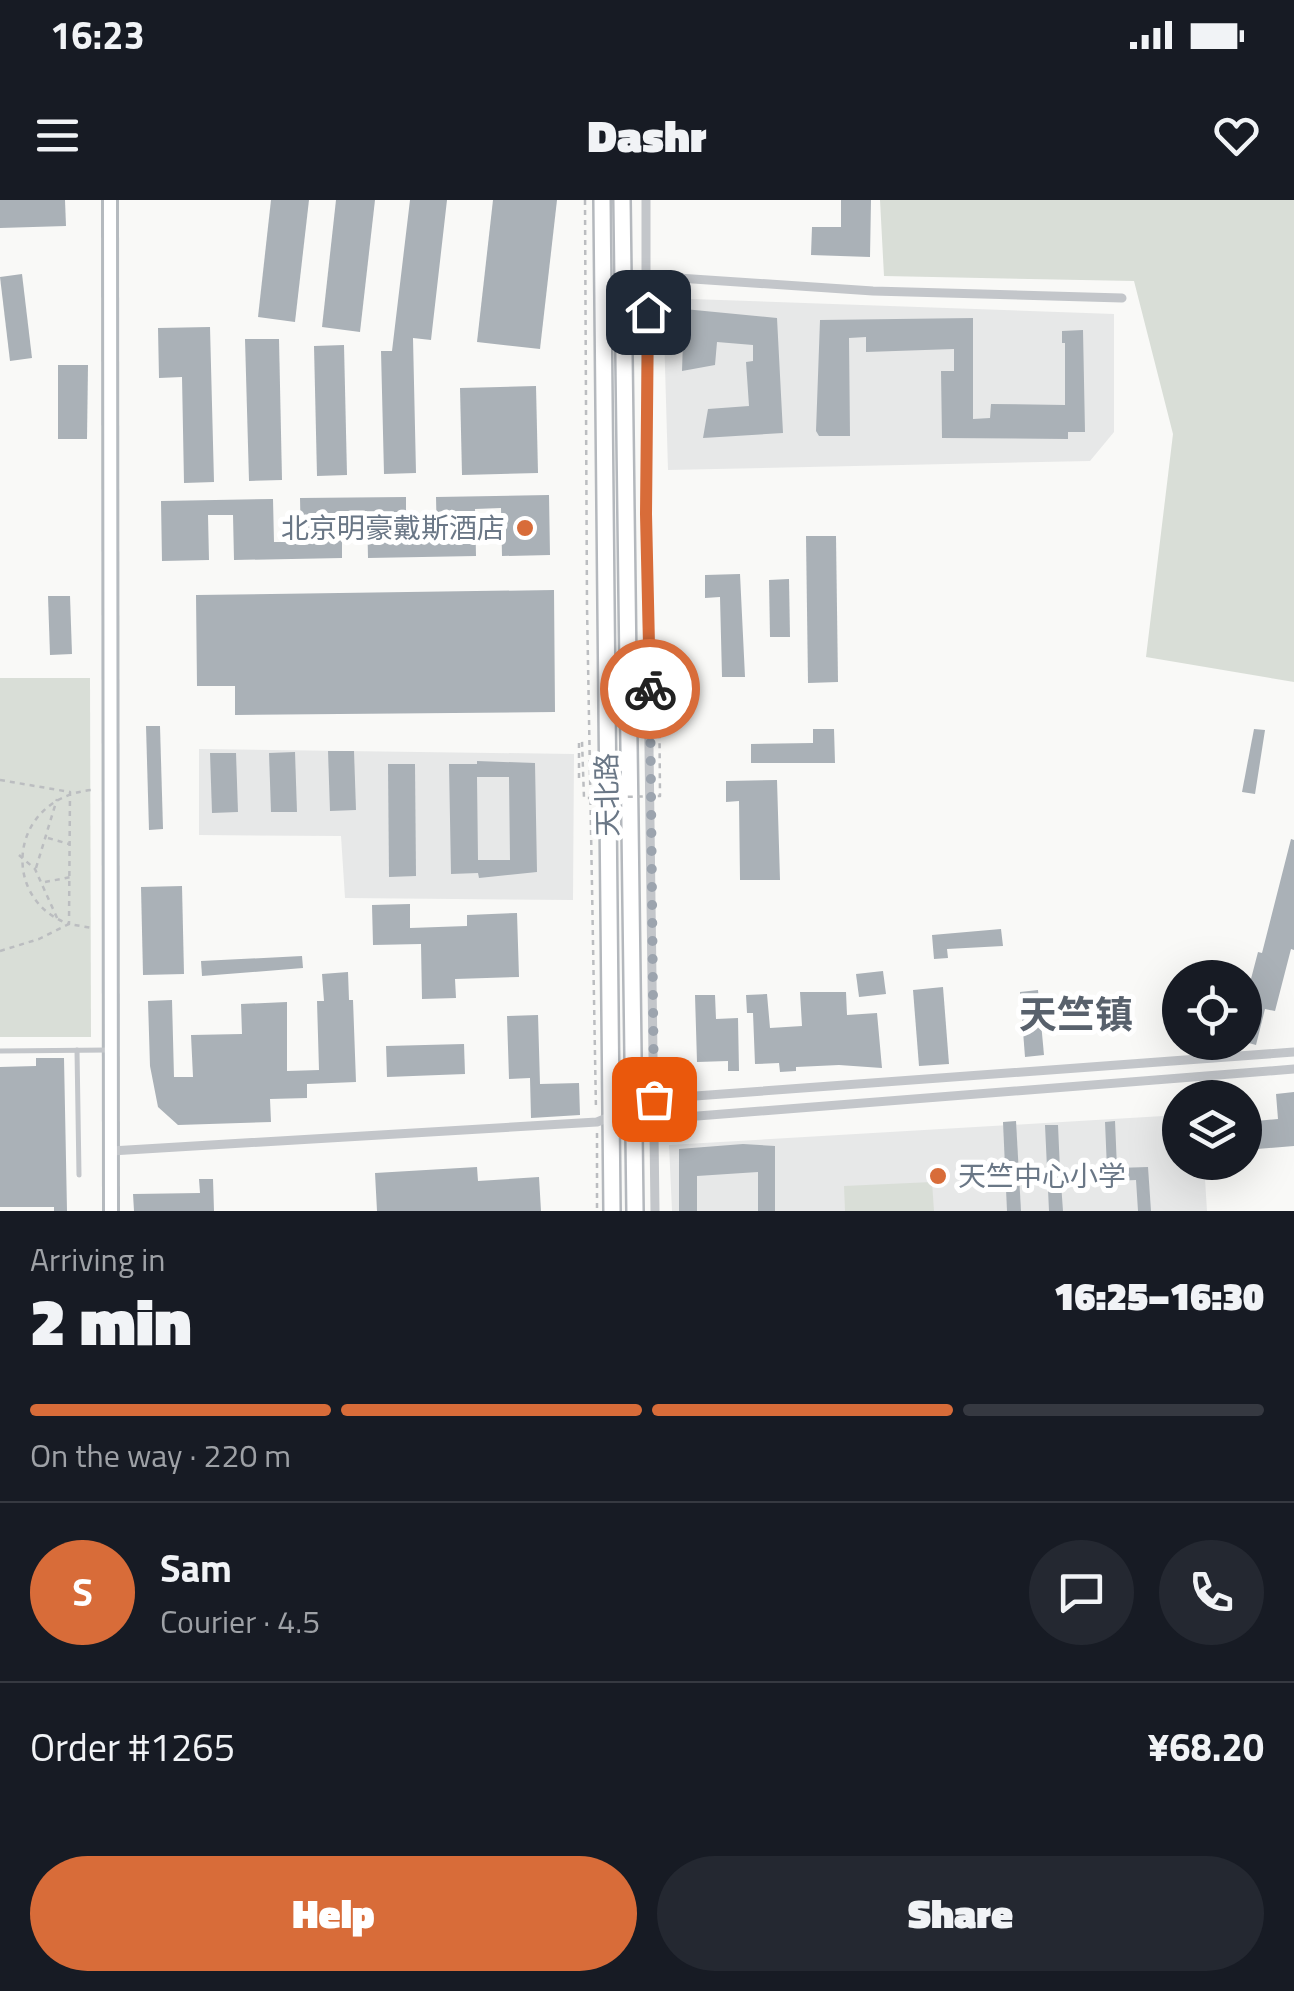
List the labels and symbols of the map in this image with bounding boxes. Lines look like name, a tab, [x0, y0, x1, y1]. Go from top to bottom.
pin	[606, 270, 691, 355]
place label: 北京明豪戴斯酒店	[281, 506, 505, 549]
marker: 北京明豪戴斯酒店	[514, 517, 536, 539]
courier	[600, 639, 700, 739]
street label: 天北路	[584, 753, 629, 837]
district label: 天竺镇	[1019, 985, 1133, 1043]
pin	[612, 1057, 697, 1142]
place label: 天竺中心小学	[958, 1154, 1126, 1197]
marker: 天竺中心小学	[927, 1165, 949, 1187]

